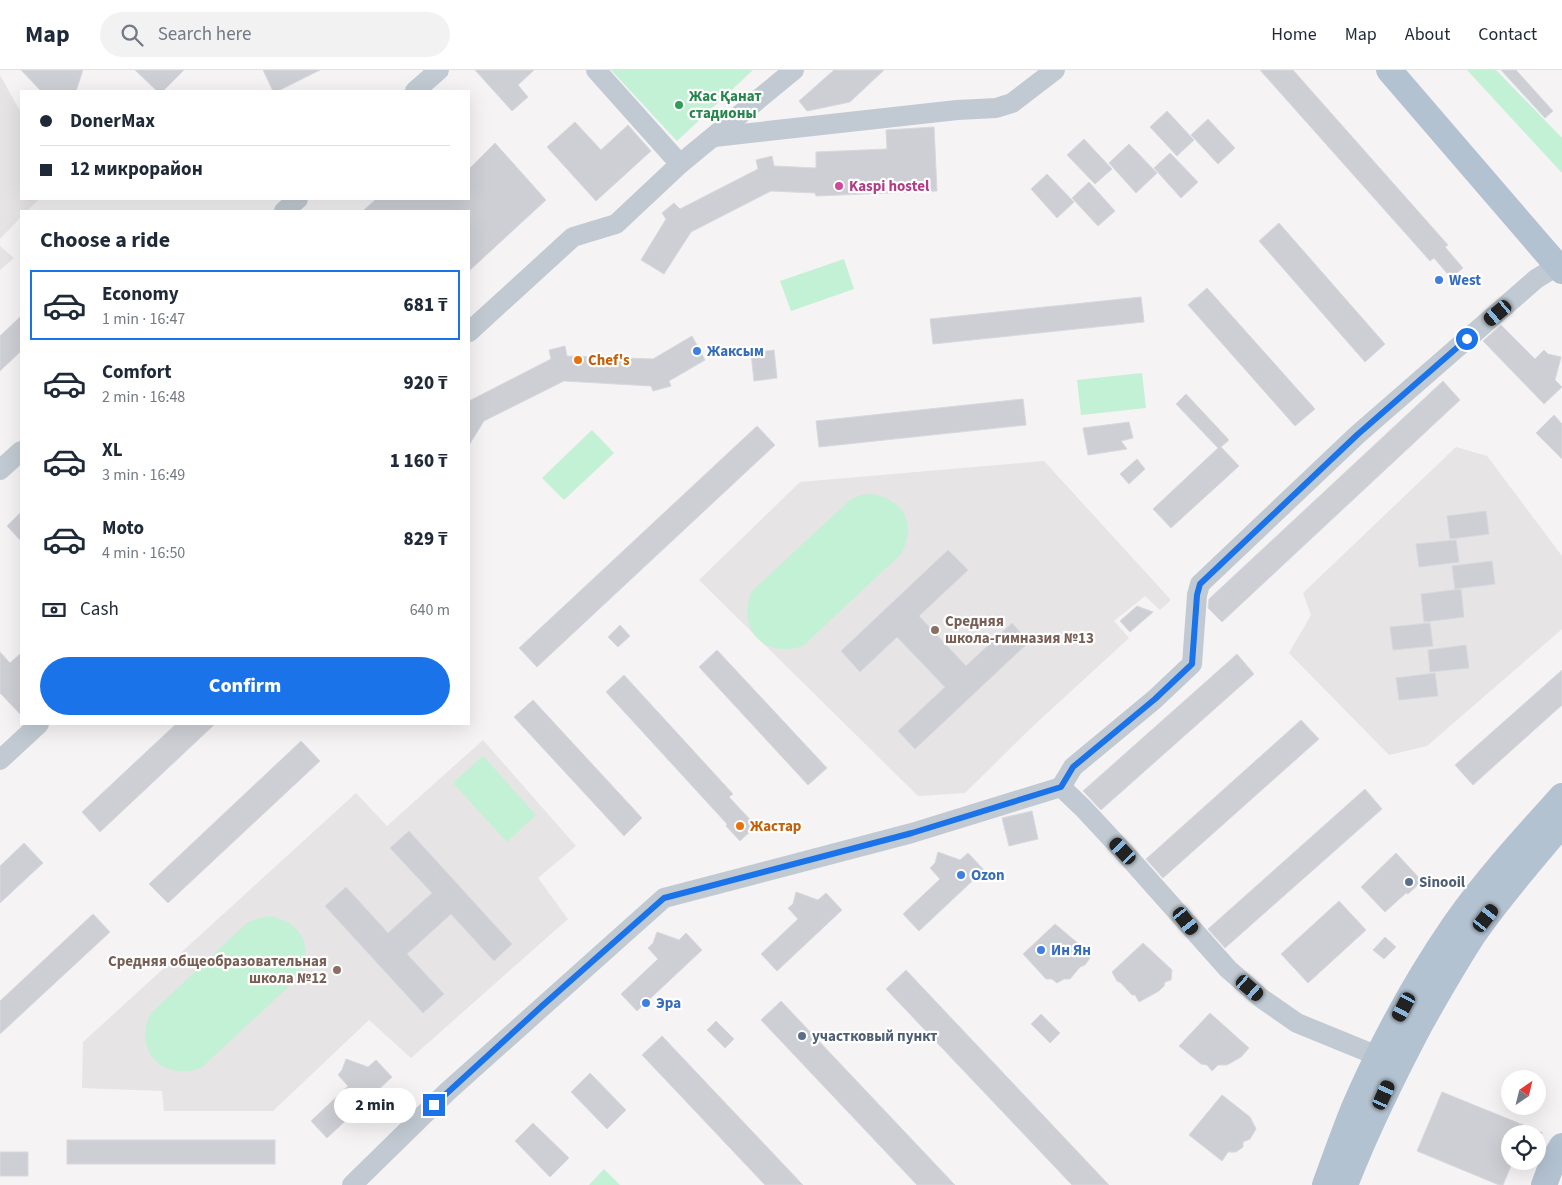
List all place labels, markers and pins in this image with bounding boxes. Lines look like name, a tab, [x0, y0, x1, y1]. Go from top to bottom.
place label: Жас Қанат стадионы	[689, 86, 762, 124]
marker: Жас Қанат стадионы	[673, 99, 685, 111]
place label: Kaspi hostel	[849, 176, 930, 197]
marker: Kaspi hostel	[833, 180, 845, 192]
place label: West	[1449, 270, 1481, 291]
marker: West	[1433, 274, 1445, 286]
place label: Жаксым	[707, 341, 764, 362]
marker: Жаксым	[691, 345, 703, 357]
place label: Chef's	[588, 350, 630, 371]
marker: Chef's	[572, 354, 584, 366]
place label: Средняя школа-гимназия №13	[945, 611, 1094, 649]
marker: Средняя школа-гимназия №13	[929, 624, 941, 636]
place label: Жастар	[750, 816, 802, 837]
marker: Жастар	[734, 820, 746, 832]
place label: Ozon	[971, 865, 1005, 886]
marker: Ozon	[955, 869, 967, 881]
place label: Sinooil	[1419, 872, 1466, 893]
marker: Sinooil	[1403, 876, 1415, 888]
place label: Ин Ян	[1051, 940, 1091, 961]
marker: Ин Ян	[1035, 944, 1047, 956]
place label: Средняя общеобразовательная школа №12	[108, 951, 327, 989]
marker: Средняя общеобразовательная школа №12	[331, 964, 343, 976]
place label: Эра	[656, 993, 681, 1014]
marker: Эра	[640, 997, 652, 1009]
place label: участковый пункт	[812, 1026, 937, 1047]
marker: участковый пункт	[796, 1030, 808, 1042]

